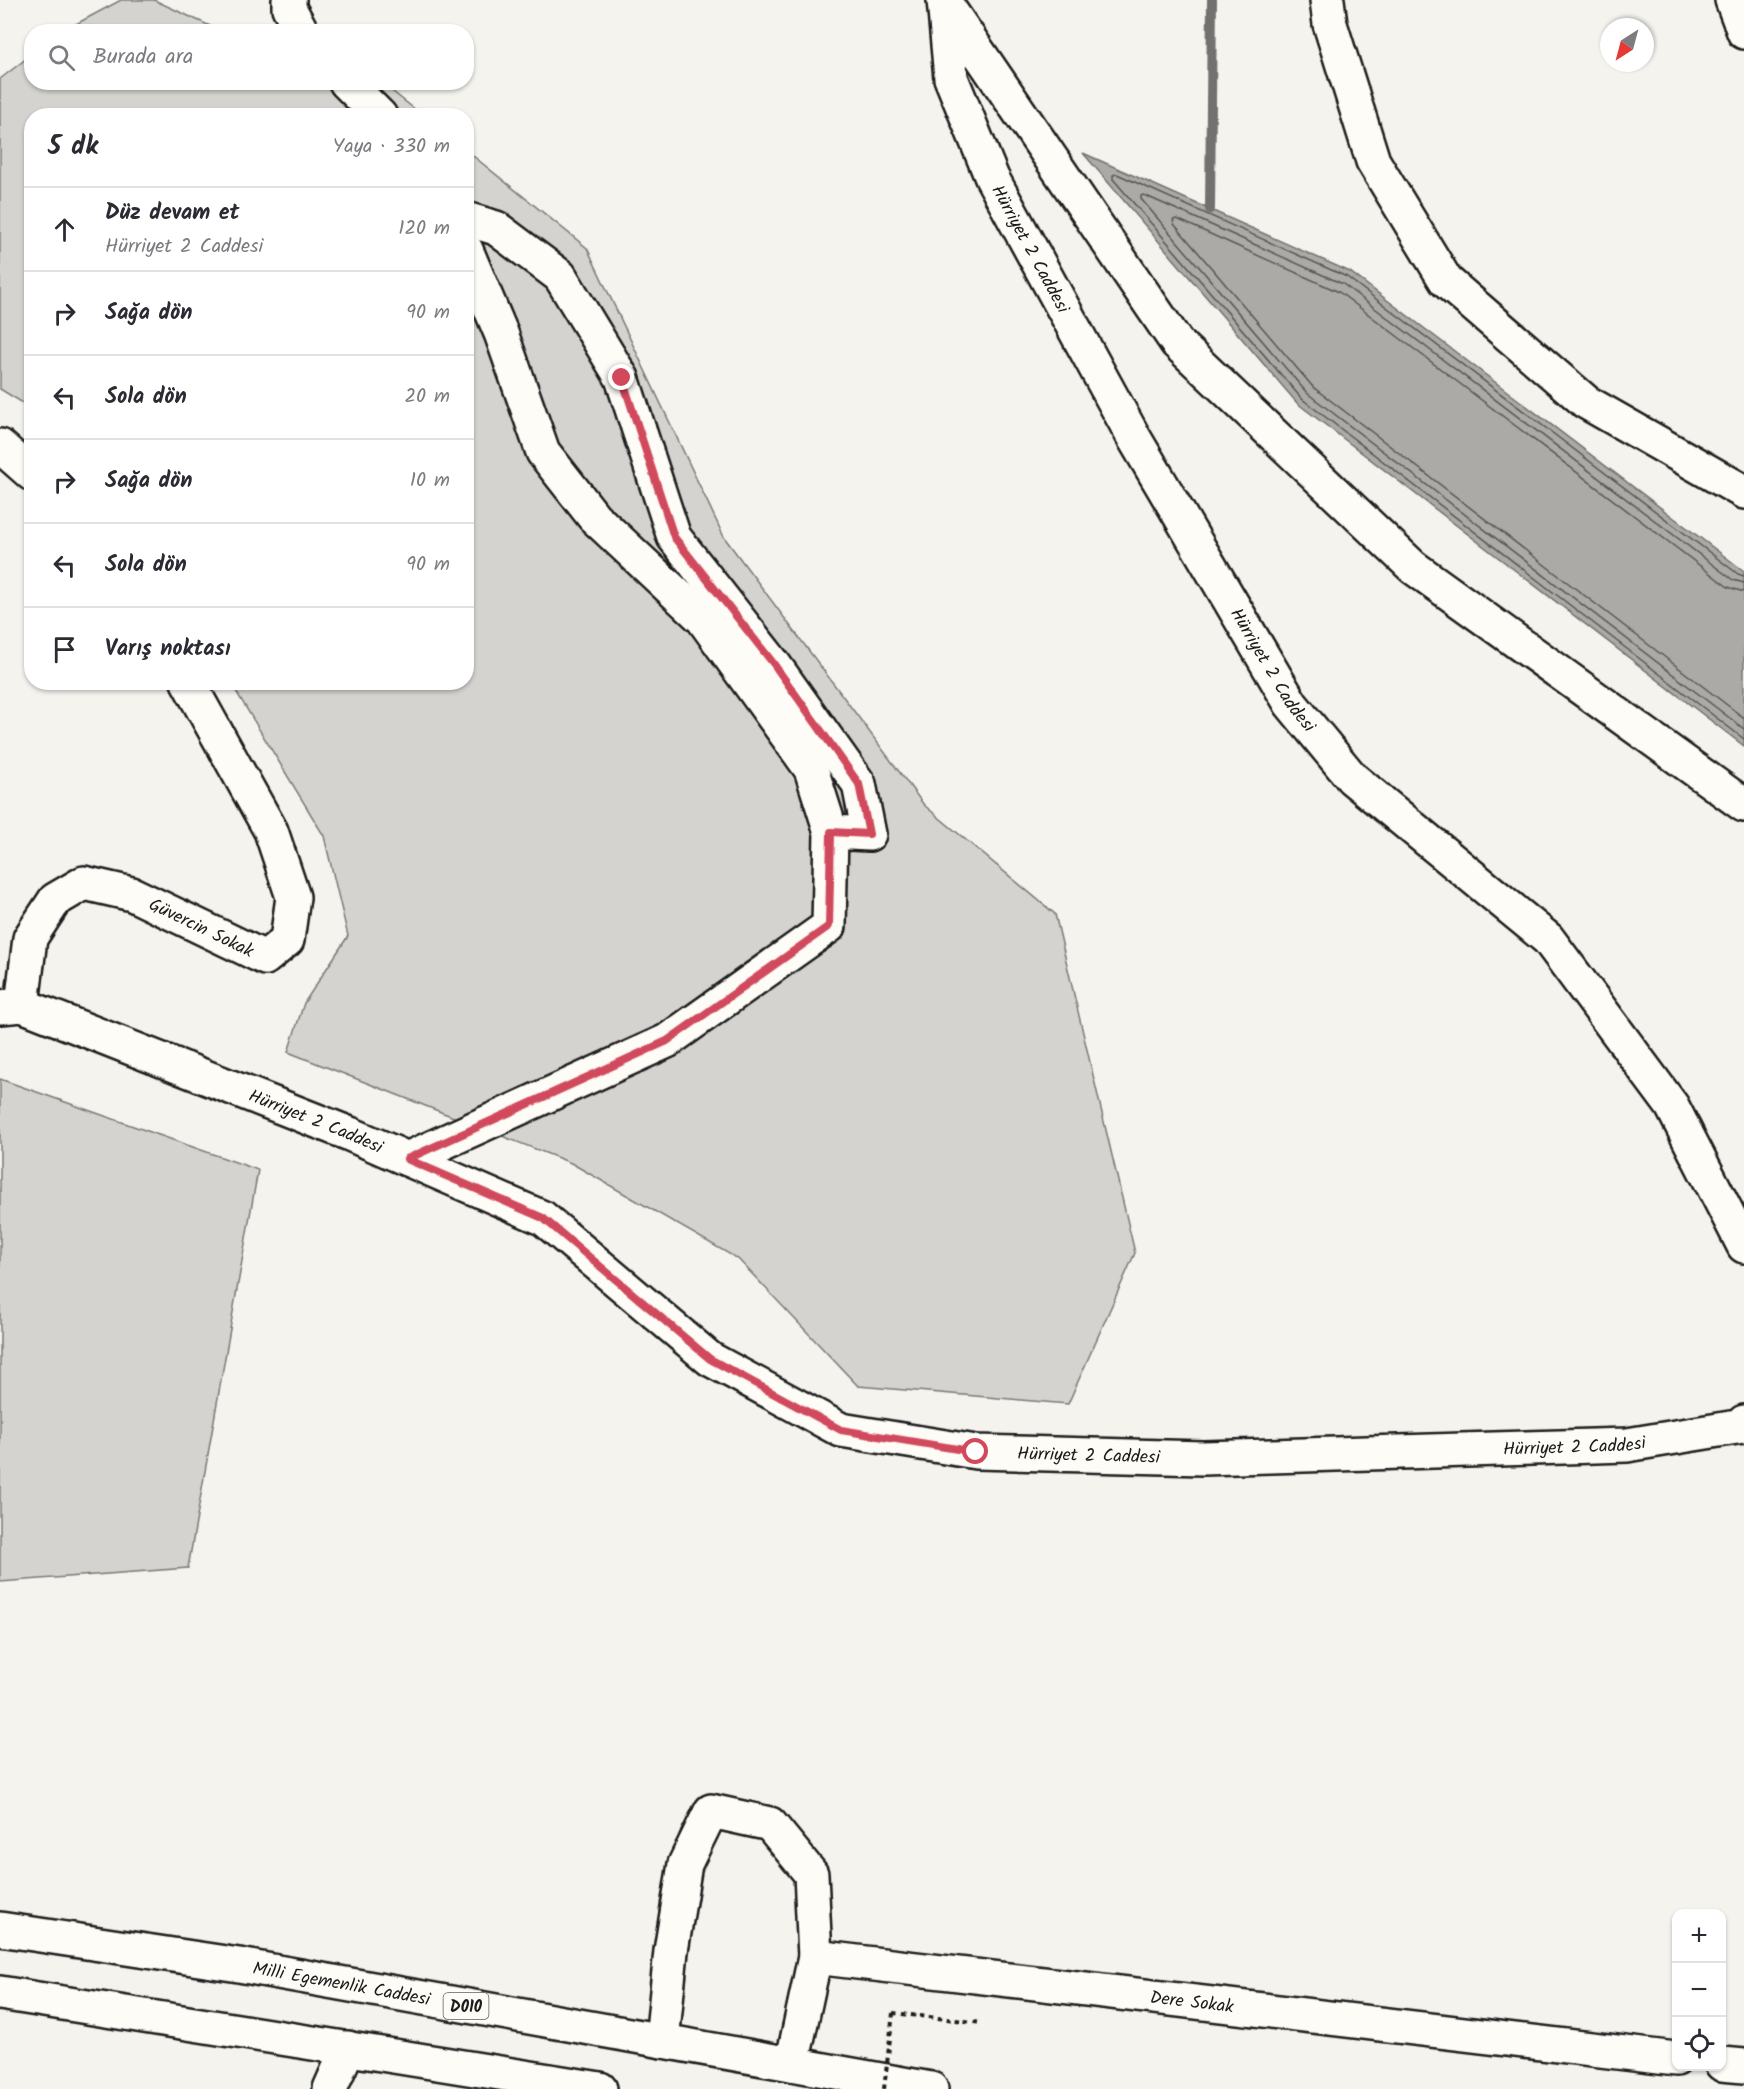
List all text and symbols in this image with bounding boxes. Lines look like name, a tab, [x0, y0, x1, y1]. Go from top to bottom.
north arrow	[1600, 18, 1654, 72]
search box	[24, 24, 474, 90]
text: Burada ara	[93, 40, 193, 75]
icon: search	[45, 41, 78, 74]
text: 5 dk	[48, 126, 98, 168]
text: Yaya · 330 m	[333, 131, 450, 163]
street label: Hürriyet 2 Caddesi	[982, 180, 1077, 320]
text: Düz devam et	[105, 196, 239, 231]
icon: ahead	[48, 213, 81, 246]
text: 120 m	[398, 213, 450, 245]
text: Hürriyet 2 Caddesi	[105, 231, 263, 263]
text: Sağa dön	[105, 296, 192, 331]
icon: right	[48, 297, 81, 330]
text: 90 m	[406, 297, 450, 329]
route end	[608, 364, 634, 390]
text: Sola dön	[105, 380, 187, 415]
icon: left	[48, 381, 81, 414]
text: 20 m	[404, 381, 450, 413]
text: Sağa dön	[105, 464, 192, 499]
icon: right	[48, 465, 81, 498]
text: 10 m	[410, 465, 450, 497]
text: Sola dön	[105, 548, 187, 583]
icon: left	[48, 549, 81, 582]
text: 90 m	[406, 549, 450, 581]
street label: Hürriyet 2 Caddesi	[1221, 603, 1322, 740]
text: Varış noktası	[105, 632, 231, 667]
icon: arrive	[48, 633, 81, 666]
street label: Güvercin Sokak	[143, 891, 259, 967]
street label: Hürriyet 2 Caddesi	[244, 1082, 388, 1163]
street label: Hürriyet 2 Caddesi	[1503, 1429, 1649, 1465]
route start	[962, 1438, 988, 1464]
street label: Hürriyet 2 Caddesi	[1017, 1440, 1161, 1473]
map controls	[1672, 1909, 1726, 2071]
button: +	[1672, 1909, 1726, 1963]
street label: Milli Egemenlik Caddesi	[250, 1955, 433, 2015]
button: −	[1672, 1963, 1726, 2017]
street label: Dere Sokak	[1148, 1984, 1236, 2023]
road number: D010	[444, 1993, 488, 2019]
button: locate	[1672, 2017, 1726, 2071]

